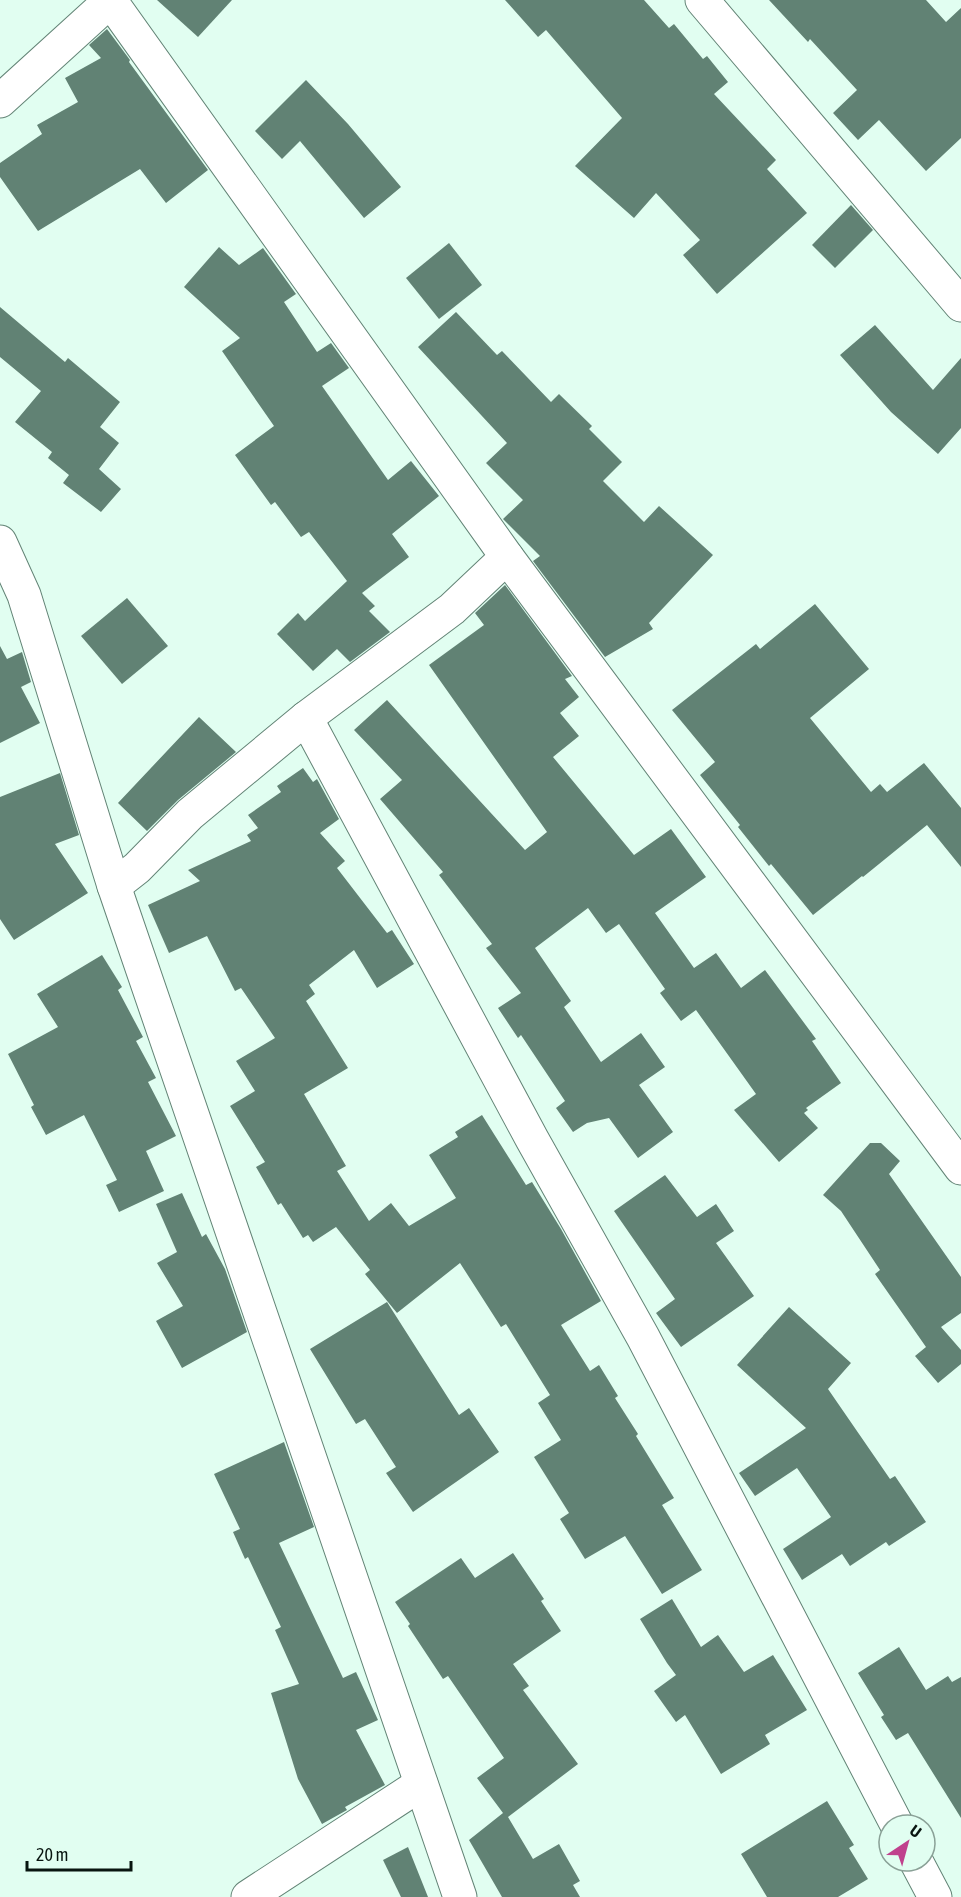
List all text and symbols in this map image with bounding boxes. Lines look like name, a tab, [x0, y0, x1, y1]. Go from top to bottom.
north arrow	[877, 1813, 937, 1873]
text: U	[907, 1821, 925, 1841]
scale bar	[27, 1834, 130, 1872]
text: 20 m	[36, 1844, 68, 1865]

